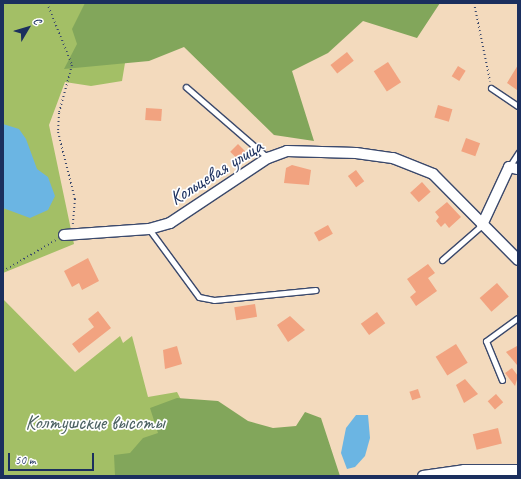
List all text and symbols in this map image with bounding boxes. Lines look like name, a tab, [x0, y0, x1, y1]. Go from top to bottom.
north arrow	[8, 8, 48, 48]
text: С	[30, 14, 45, 27]
street label: Кольцевая улица	[164, 133, 268, 211]
park label: Колтушские высоты	[26, 410, 164, 434]
scale bar	[10, 445, 96, 471]
text: 50 m	[15, 452, 35, 468]

